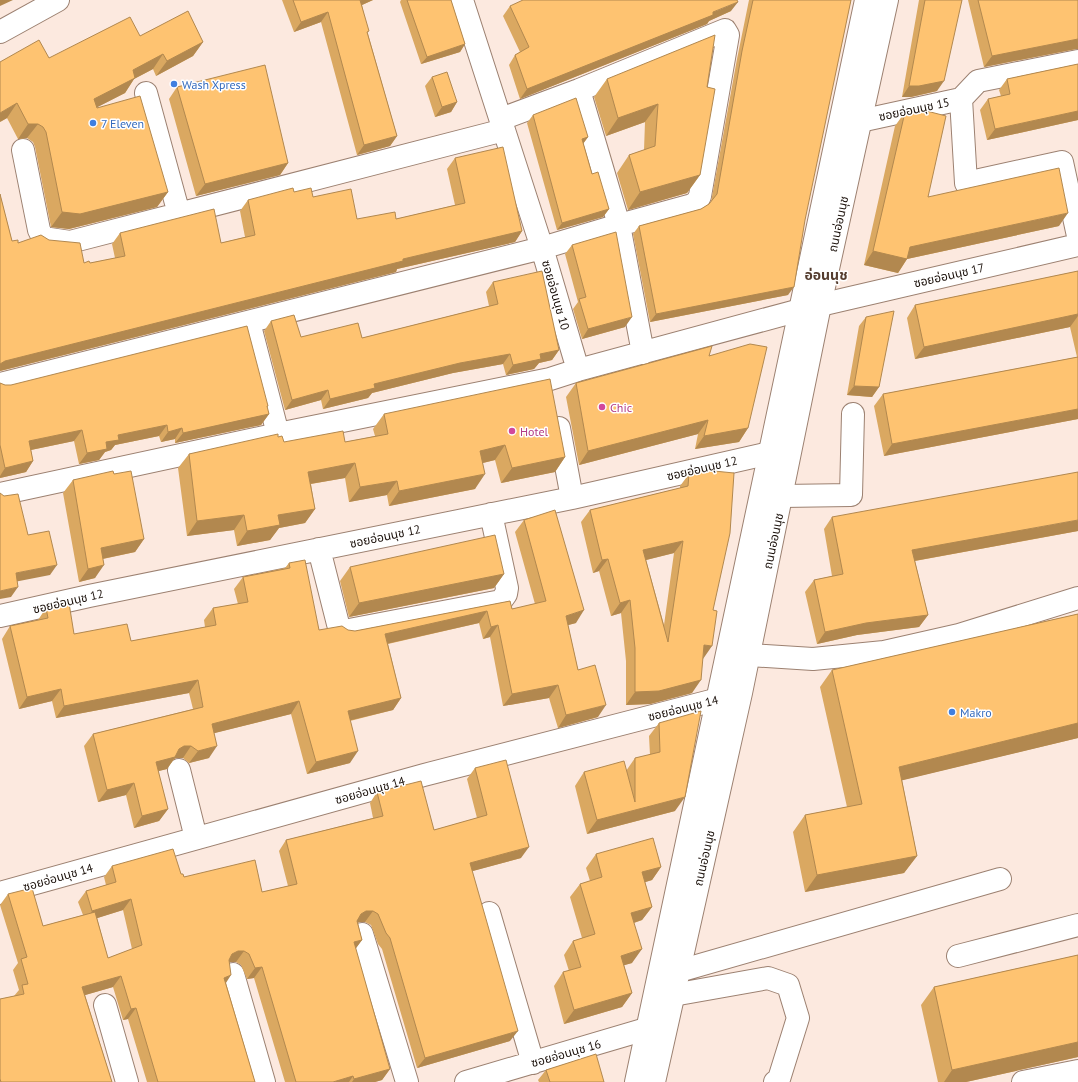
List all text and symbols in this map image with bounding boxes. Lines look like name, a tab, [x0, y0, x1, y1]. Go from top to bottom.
place label: Wash Xpress	[182, 77, 246, 92]
marker: Wash Xpress	[169, 79, 179, 89]
street label: ซอยอ่อนนุช 15	[877, 94, 951, 124]
place label: 7 Eleven	[101, 116, 144, 131]
marker: 7 Eleven	[88, 118, 98, 128]
street label: ถนนอ่อนนุช	[825, 195, 851, 253]
street label: ซอยอ่อนนุช 10	[539, 258, 573, 332]
street label: ซอยอ่อนนุช 17	[912, 260, 986, 290]
district label: อ่อนนุช	[804, 266, 848, 284]
place label: Chic	[610, 400, 633, 415]
marker: Chic	[597, 402, 607, 412]
place label: Hotel	[520, 424, 549, 439]
marker: Hotel	[507, 426, 517, 436]
street label: ซอยอ่อนนุช 12	[665, 453, 739, 483]
street label: ถนนอ่อนนุช	[760, 512, 786, 570]
street label: ซอยอ่อนนุช 12	[348, 521, 422, 551]
street label: ซอยอ่อนนุช 12	[31, 586, 105, 616]
street label: ซอยอ่อนนุช 14	[646, 692, 720, 724]
place label: Makro	[960, 705, 992, 720]
marker: Makro	[947, 707, 957, 717]
street label: ซอยอ่อนนุช 14	[333, 773, 407, 807]
street label: ถนนอ่อนนุช	[690, 829, 718, 887]
street label: ซอยอ่อนนุช 14	[21, 860, 95, 894]
street label: ซอยอ่อนนุช 16	[529, 1036, 603, 1070]

